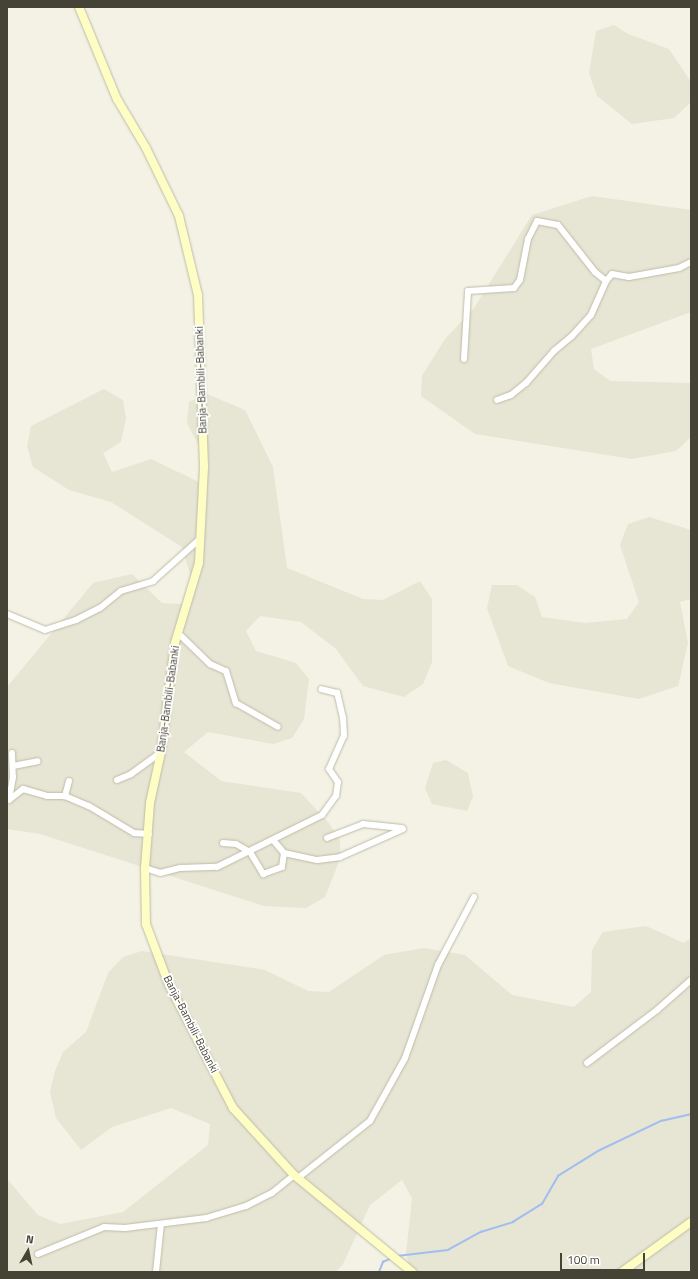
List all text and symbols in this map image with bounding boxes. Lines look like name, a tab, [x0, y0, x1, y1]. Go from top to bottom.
street label: Banja-Bambili-Babanki	[193, 326, 209, 434]
street label: Banja-Bambili-Babanki	[154, 645, 182, 753]
street label: Banja-Bambili-Babanki	[161, 973, 221, 1075]
north arrow	[8, 1231, 48, 1271]
text: N	[25, 1231, 35, 1248]
scale bar	[562, 1245, 647, 1271]
text: 100 m	[567, 1250, 600, 1269]

